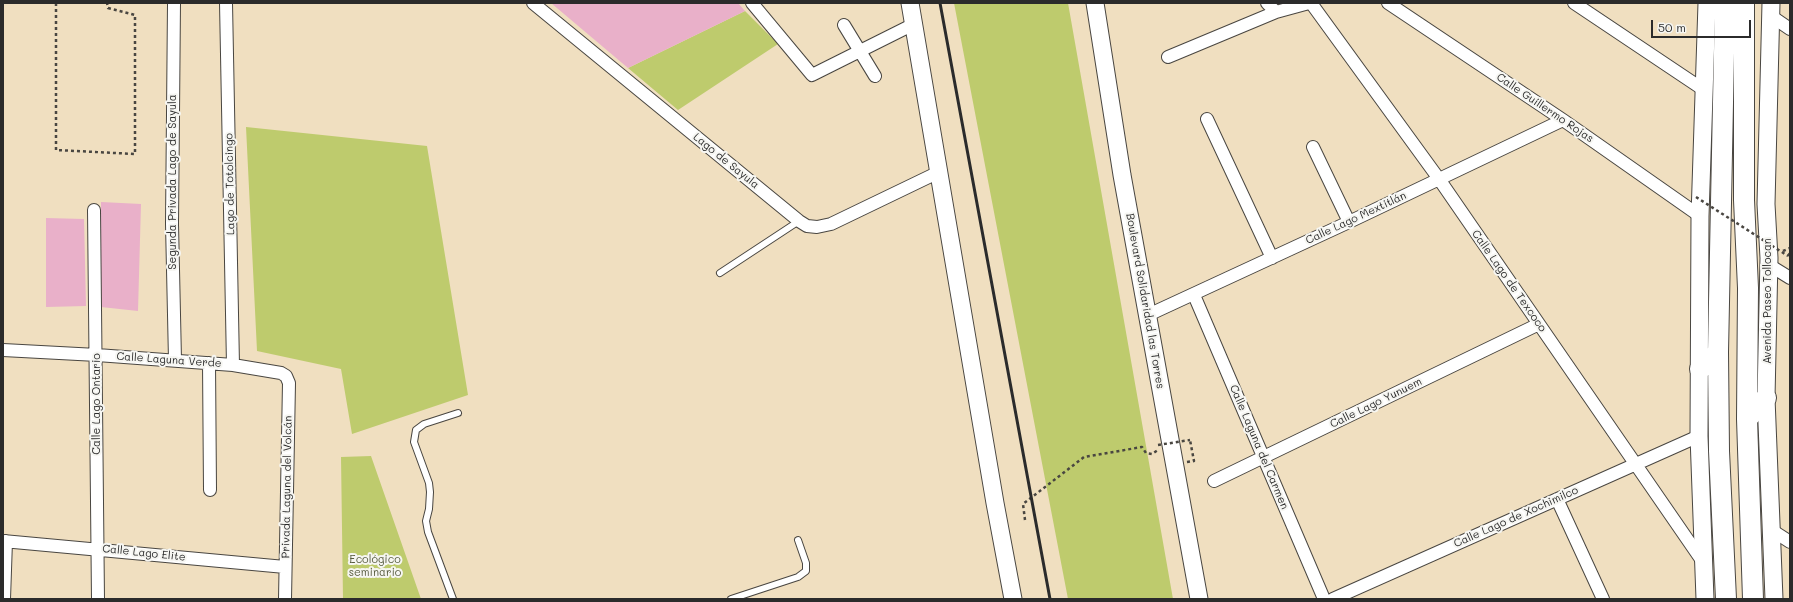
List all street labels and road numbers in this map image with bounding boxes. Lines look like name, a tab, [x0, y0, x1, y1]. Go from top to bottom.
street label: Calle Guillermo Rojas	[1494, 71, 1596, 145]
street label: Segunda Privada Lago de Sayula	[166, 94, 180, 270]
street label: Lago de Sayula	[690, 130, 762, 192]
street label: Lago de Totolcingo	[223, 133, 237, 235]
street label: Calle Lago Mextitlán	[1304, 189, 1408, 247]
street label: Boulevard Solidaridad las Torres	[1123, 212, 1167, 390]
street label: Calle Lago de Texcoco	[1469, 227, 1549, 335]
street label: Avenida Paseo Tollocan	[1761, 238, 1775, 364]
street label: Calle Laguna Verde	[116, 350, 222, 370]
street label: Calle Lago Ontario	[90, 353, 104, 455]
street label: Calle Lago Yunuem	[1328, 375, 1424, 431]
street label: Calle Laguna del Carmen	[1227, 383, 1291, 511]
street label: Privada Laguna del Volcán	[279, 415, 295, 559]
street label: Calle Lago de Xochimilco	[1452, 484, 1580, 550]
street label: Calle Lago Elite	[102, 542, 186, 564]

